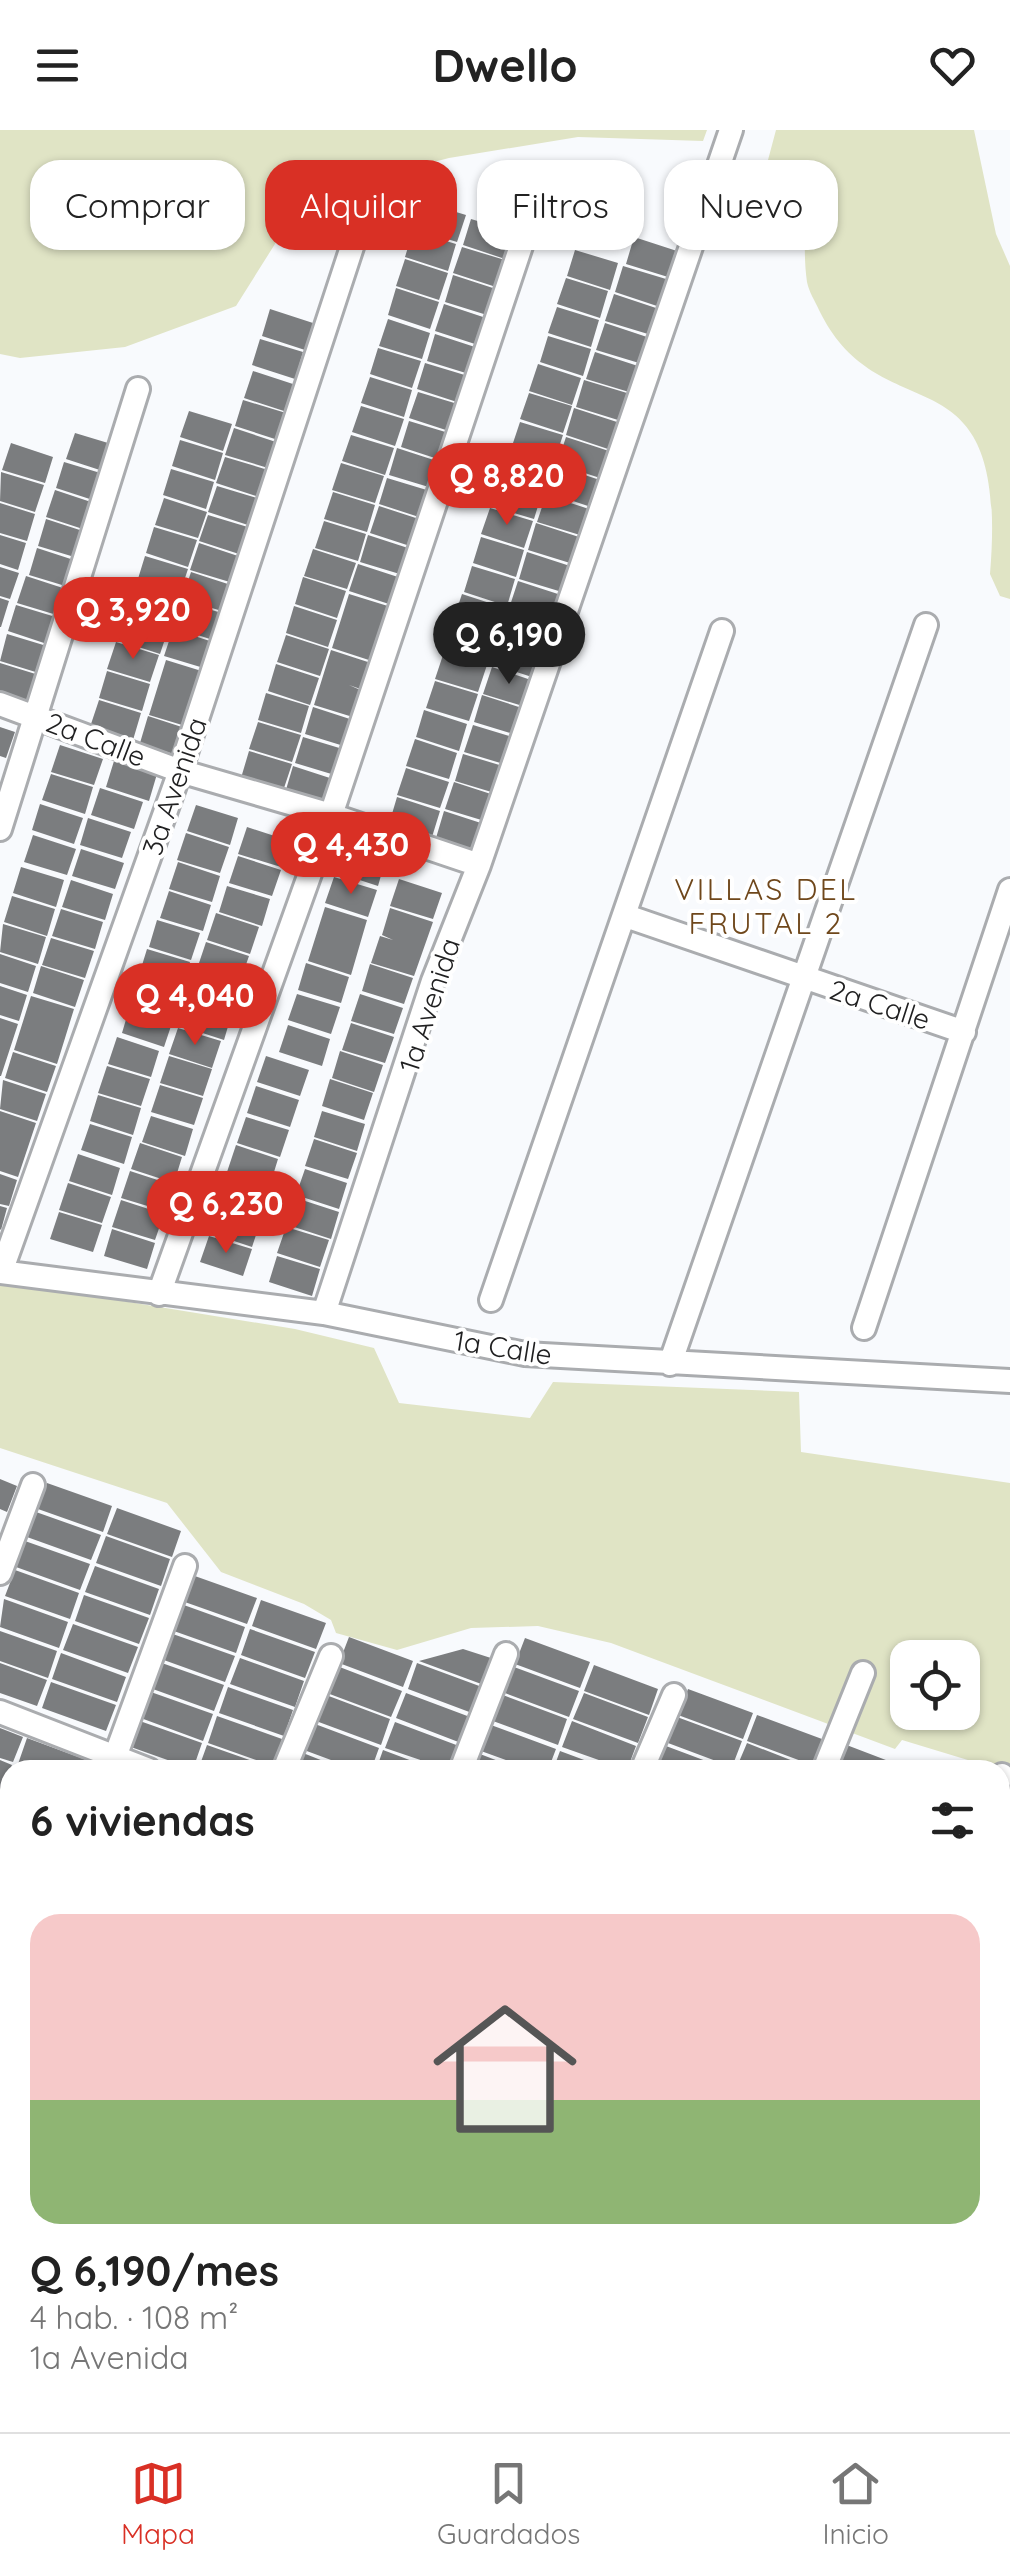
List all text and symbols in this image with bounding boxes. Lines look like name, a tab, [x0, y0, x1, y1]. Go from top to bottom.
text: Dwello	[432, 37, 578, 93]
icon: menu	[30, 38, 85, 93]
icon: heart	[925, 38, 980, 93]
chip: Comprar	[30, 160, 245, 250]
chip: Alquilar	[265, 160, 457, 250]
chip: Filtros	[477, 160, 644, 250]
chip: Nuevo	[664, 160, 838, 250]
pin: Q 8,820	[415, 443, 599, 528]
text: Q 8,820	[450, 455, 564, 495]
pin: Q 3,920	[41, 577, 225, 662]
text: Q 3,920	[75, 589, 191, 629]
pin: Q 6,190	[417, 602, 601, 687]
text: Q 6,190	[455, 614, 563, 654]
street label: 2a Calle	[41, 704, 151, 774]
street label: 3a Avenida	[134, 713, 214, 859]
pin: Q 4,430	[259, 812, 443, 897]
text: Q 4,430	[293, 824, 409, 864]
district label: VILLAS DEL FRUTAL 2	[674, 870, 858, 942]
street label: 1a Avenida	[391, 934, 467, 1076]
pin: Q 4,040	[103, 963, 287, 1048]
street label: 2a Calle	[825, 971, 935, 1037]
text: Q 4,040	[136, 975, 254, 1015]
pin: Q 6,230	[134, 1171, 318, 1256]
text: Q 6,230	[169, 1183, 283, 1223]
street label: 1a Calle	[452, 1322, 554, 1372]
map controls	[890, 1640, 980, 1730]
button: locate	[890, 1640, 980, 1730]
icon: filters	[925, 1793, 980, 1848]
text: 6 viviendas	[30, 1794, 255, 1847]
icon: home	[415, 1979, 595, 2159]
text: Q 6,190/mes	[30, 2244, 279, 2297]
text: 4 hab. · 108 m²	[30, 2297, 238, 2337]
text: 1a Avenida	[30, 2337, 189, 2377]
tab: Mapa	[121, 2456, 195, 2551]
tab: Guardados	[437, 2456, 580, 2551]
tab: Inicio	[822, 2456, 889, 2551]

